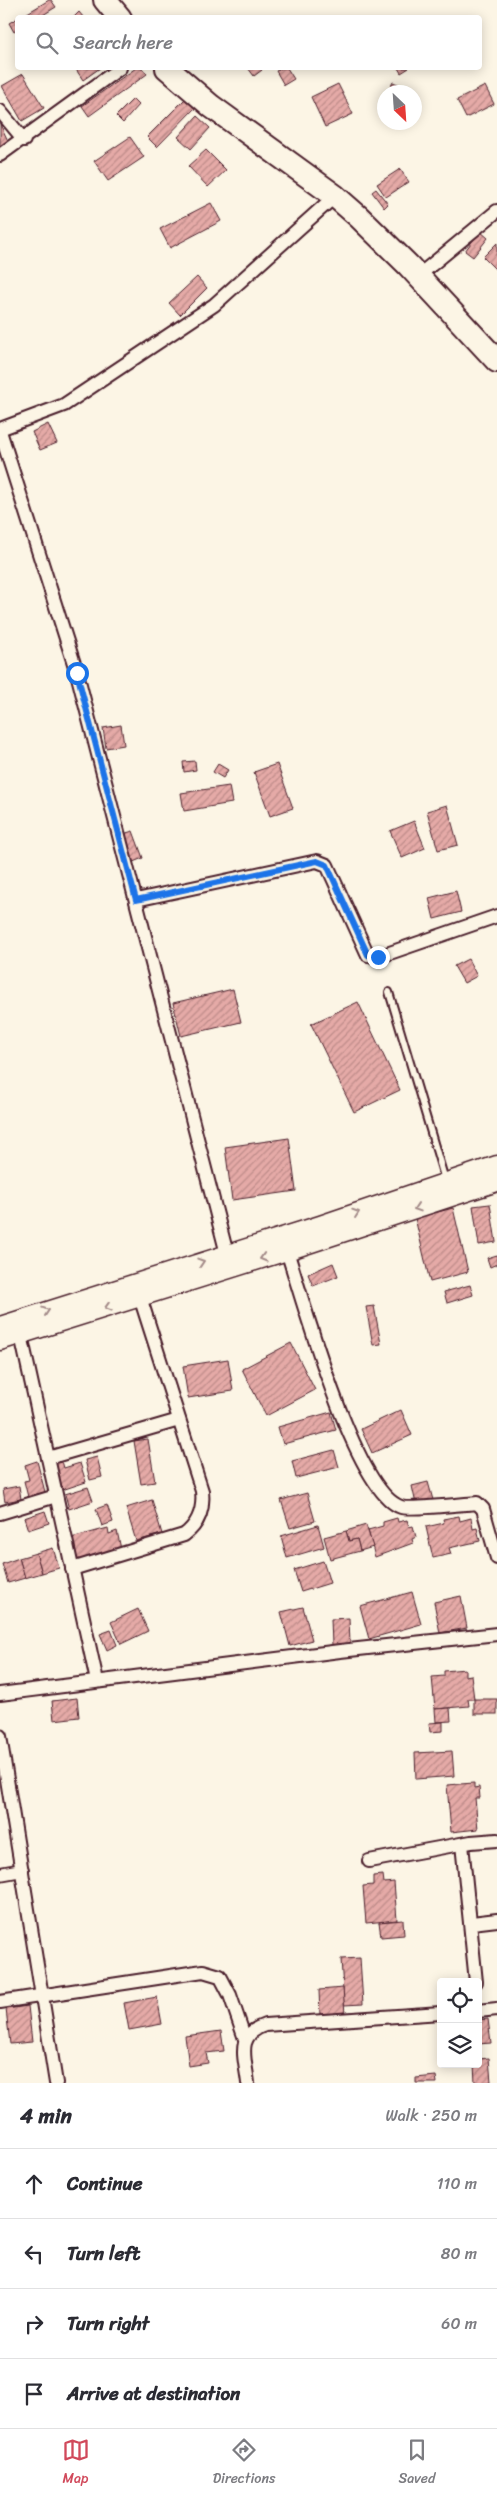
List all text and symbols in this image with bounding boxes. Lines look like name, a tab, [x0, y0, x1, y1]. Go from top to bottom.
search box	[15, 15, 482, 70]
text: Search here	[73, 26, 173, 59]
icon: search	[33, 29, 61, 57]
north arrow	[377, 85, 422, 130]
route start	[66, 662, 89, 685]
route end	[367, 946, 390, 969]
one-way arrow	[414, 1202, 422, 1212]
one-way arrow	[351, 1209, 360, 1219]
one-way arrow	[259, 1253, 268, 1263]
one-way arrow	[197, 1258, 205, 1268]
one-way arrow	[104, 1301, 113, 1311]
one-way arrow	[42, 1307, 50, 1317]
map controls	[437, 1978, 482, 2068]
button: locate	[437, 1978, 482, 2023]
button: layers	[437, 2023, 482, 2068]
text: 4 min	[20, 2097, 72, 2135]
text: Walk · 250 m	[385, 2101, 477, 2130]
text: Continue	[67, 2167, 143, 2200]
text: 110 m	[437, 2169, 477, 2198]
icon: ahead	[20, 2170, 48, 2198]
text: Turn left	[67, 2237, 140, 2270]
text: 80 m	[441, 2239, 477, 2268]
icon: left	[20, 2240, 48, 2268]
text: Turn right	[67, 2307, 149, 2340]
text: 60 m	[441, 2309, 477, 2338]
icon: right	[20, 2310, 48, 2338]
text: Arrive at destination	[67, 2377, 240, 2410]
icon: arrive	[20, 2380, 48, 2408]
tab: Map	[62, 2436, 90, 2491]
tab: Directions	[213, 2436, 275, 2491]
tab: Saved	[399, 2436, 435, 2491]

